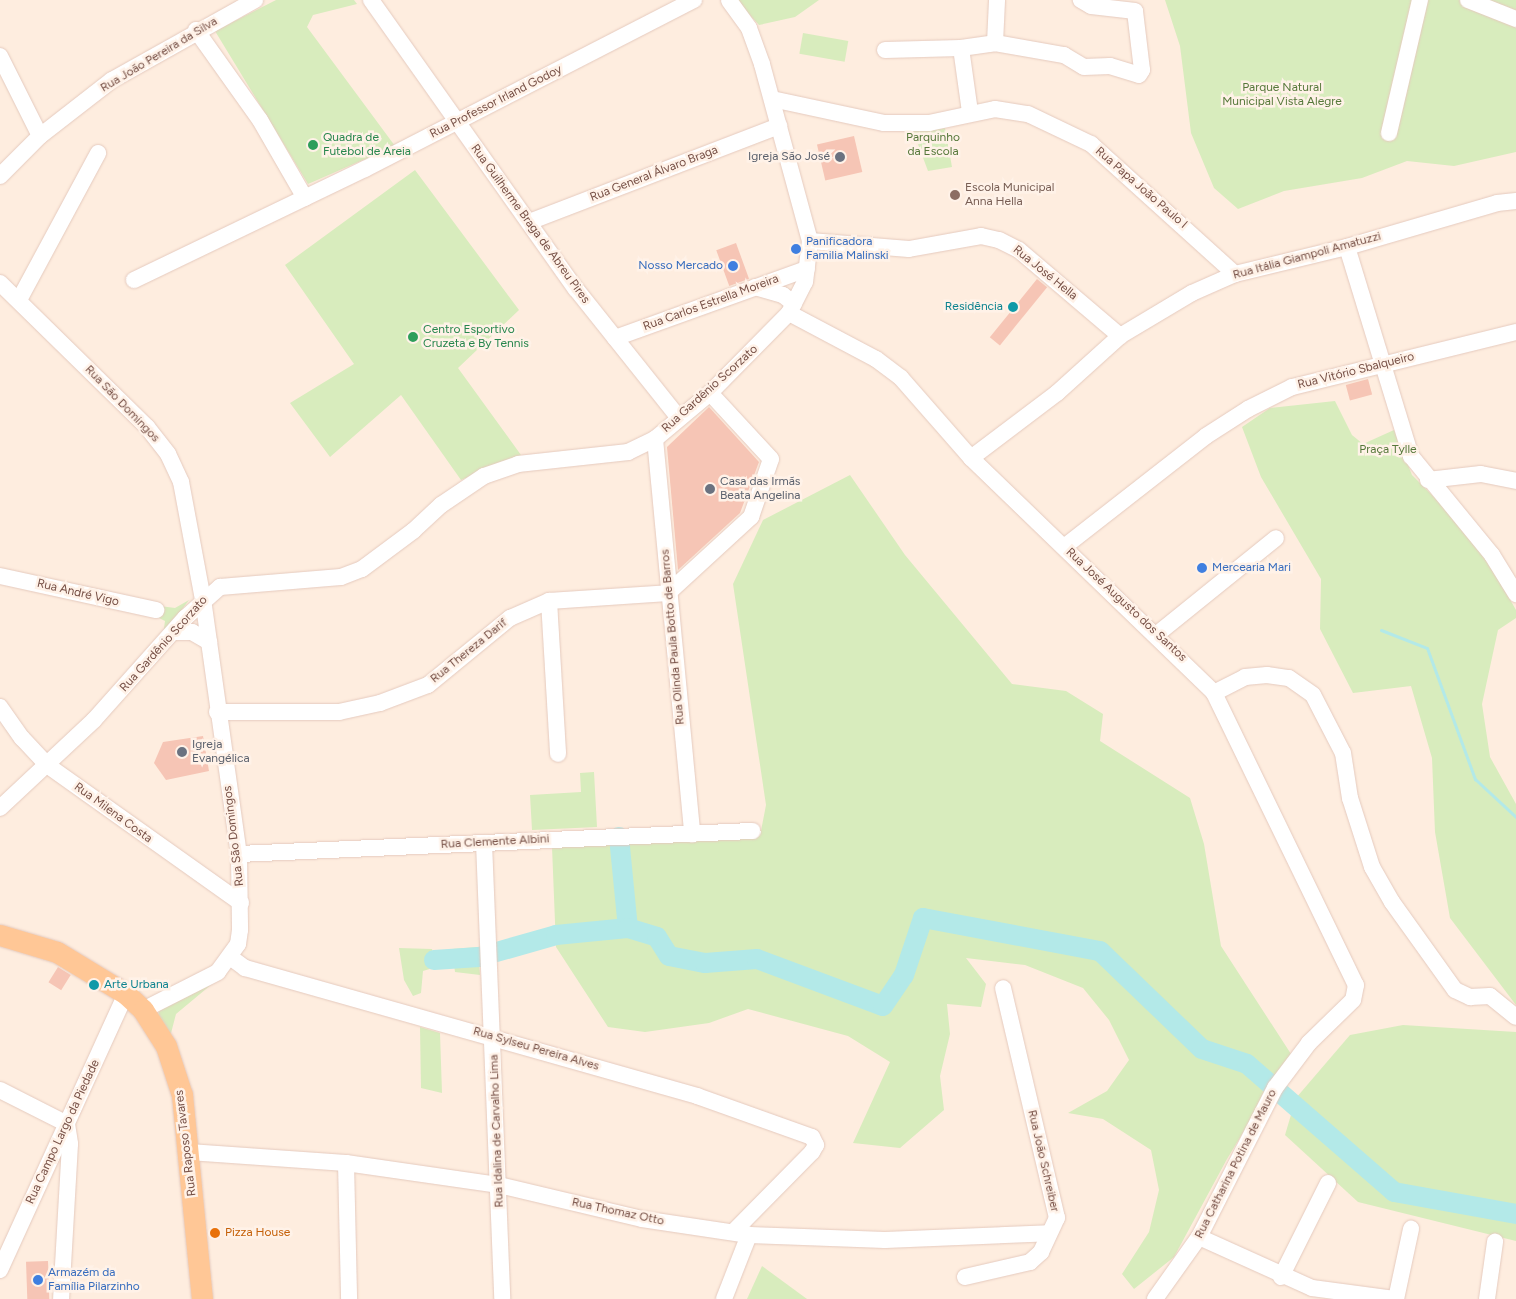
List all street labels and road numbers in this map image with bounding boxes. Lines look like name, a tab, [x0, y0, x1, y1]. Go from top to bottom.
street label: Rua João Pereira da Silva	[98, 14, 220, 96]
street label: Rua Professor Irland Godoy	[428, 62, 564, 142]
street label: Rua Guilherme Braga de Abreu Pires	[467, 142, 593, 306]
street label: Rua General Álvaro Braga	[588, 143, 720, 205]
street label: Rua Papa João Paulo I	[1092, 144, 1190, 232]
street label: Rua Itália Giampoli Amatuzzi	[1231, 229, 1383, 283]
street label: Rua José Hella	[1010, 243, 1080, 303]
street label: Rua Carlos Estrella Moreira	[641, 272, 781, 334]
street label: Rua Gardênio Scorzato	[659, 342, 761, 436]
street label: Rua Vitório Sbalqueiro	[1296, 350, 1416, 392]
street label: Rua São Domingos	[82, 363, 162, 445]
street label: Rua José Augusto dos Santos	[1063, 545, 1189, 665]
street label: Rua Olinda Paula Botto de Barros	[658, 549, 688, 725]
street label: Rua André Vigo	[36, 577, 120, 609]
street label: Rua Gardênio Scorzato	[117, 593, 211, 695]
street label: Rua Thereza Darif	[428, 616, 510, 686]
street label: Rua Milena Costa	[71, 780, 155, 846]
street label: Rua São Domingos	[221, 785, 247, 887]
street label: Rua Clemente Albini	[440, 832, 550, 852]
street label: Rua Sylseu Pereira Alves	[471, 1024, 601, 1074]
street label: Rua Idalina de Carvalho Lima	[487, 1054, 507, 1208]
street label: Rua Campo Largo da Piedade	[23, 1057, 103, 1207]
street label: Rua Catharina Potina de Mauro	[1192, 1087, 1280, 1241]
street label: Rua Raposo Tavares	[172, 1089, 200, 1197]
street label: Rua João Schreiber	[1024, 1109, 1062, 1213]
street label: Rua Thomaz Otto	[570, 1195, 666, 1229]

